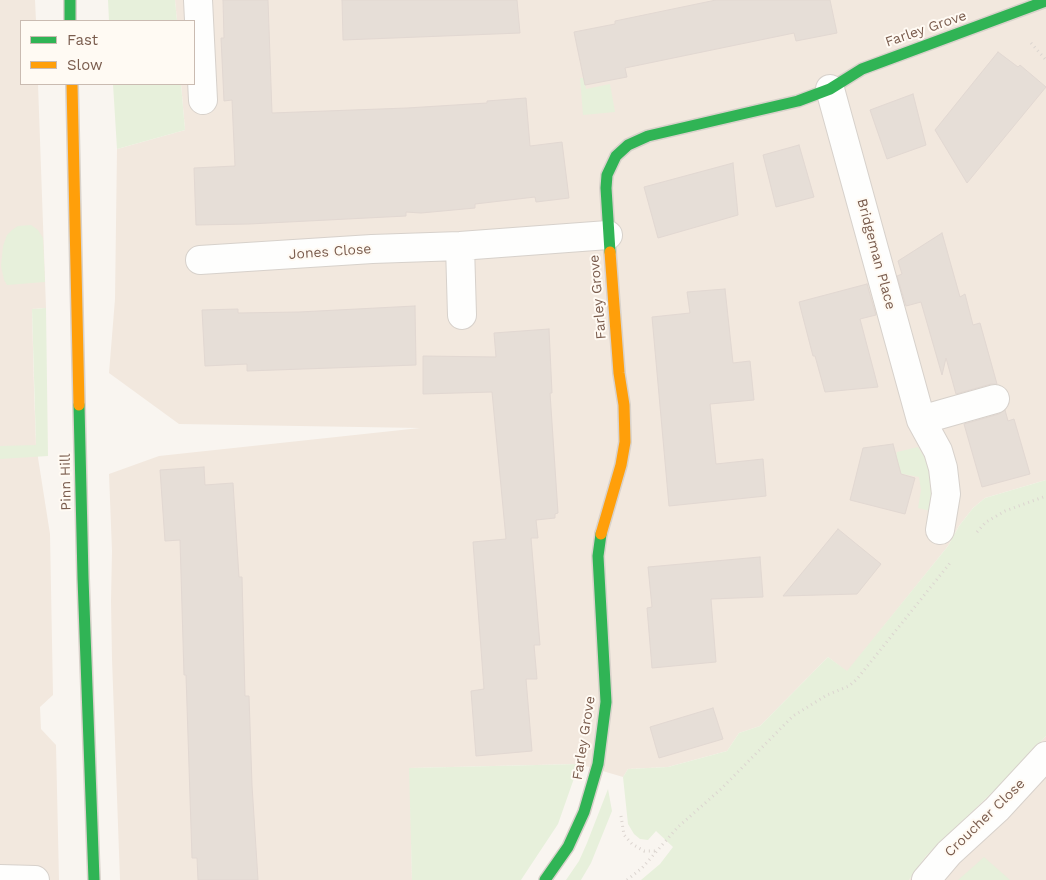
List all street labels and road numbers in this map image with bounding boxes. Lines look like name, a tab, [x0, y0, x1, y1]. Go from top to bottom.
street label: Farley Grove	[883, 7, 969, 51]
street label: Bridgeman Place	[853, 197, 899, 311]
street label: Jones Close	[288, 241, 372, 263]
street label: Farley Grove	[586, 254, 610, 340]
street label: Pinn Hill	[57, 453, 75, 511]
street label: Farley Grove	[569, 695, 599, 781]
street label: Croucher Close	[941, 776, 1029, 860]

